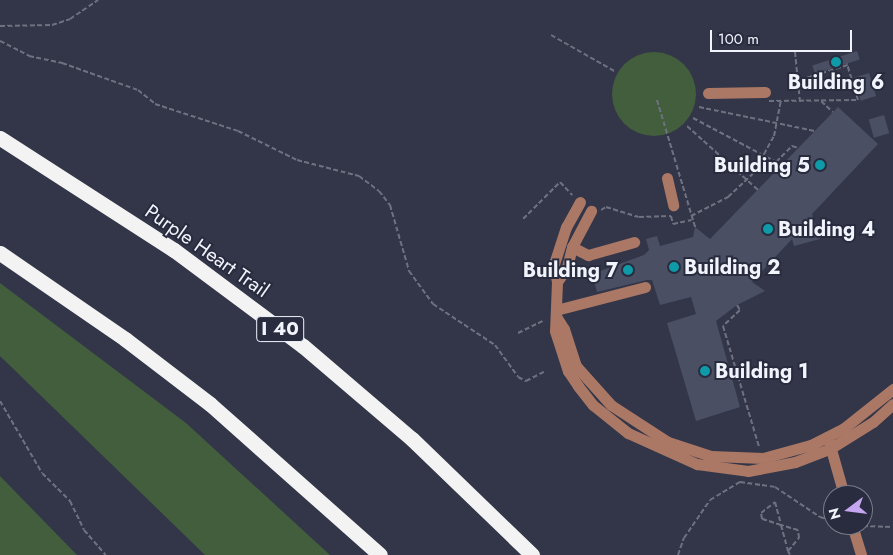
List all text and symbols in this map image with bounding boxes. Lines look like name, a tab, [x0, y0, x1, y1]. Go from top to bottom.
scale bar	[713, 20, 856, 52]
text: 100 m	[718, 28, 759, 50]
marker: Building 6	[830, 56, 842, 68]
place label: Building 6	[788, 70, 884, 94]
place label: Building 5	[714, 153, 810, 177]
marker: Building 5	[814, 159, 826, 171]
street label: Purple Heart Trail	[140, 199, 274, 303]
place label: Building 4	[778, 217, 875, 241]
marker: Building 4	[762, 223, 774, 235]
place label: Building 2	[684, 255, 780, 279]
place label: Building 7	[523, 258, 618, 282]
marker: Building 2	[668, 261, 680, 273]
marker: Building 7	[622, 264, 634, 276]
road number: I 40	[255, 312, 305, 346]
place label: Building 1	[715, 359, 808, 383]
marker: Building 1	[699, 365, 711, 377]
north arrow	[823, 485, 873, 535]
text: N	[823, 506, 846, 522]

